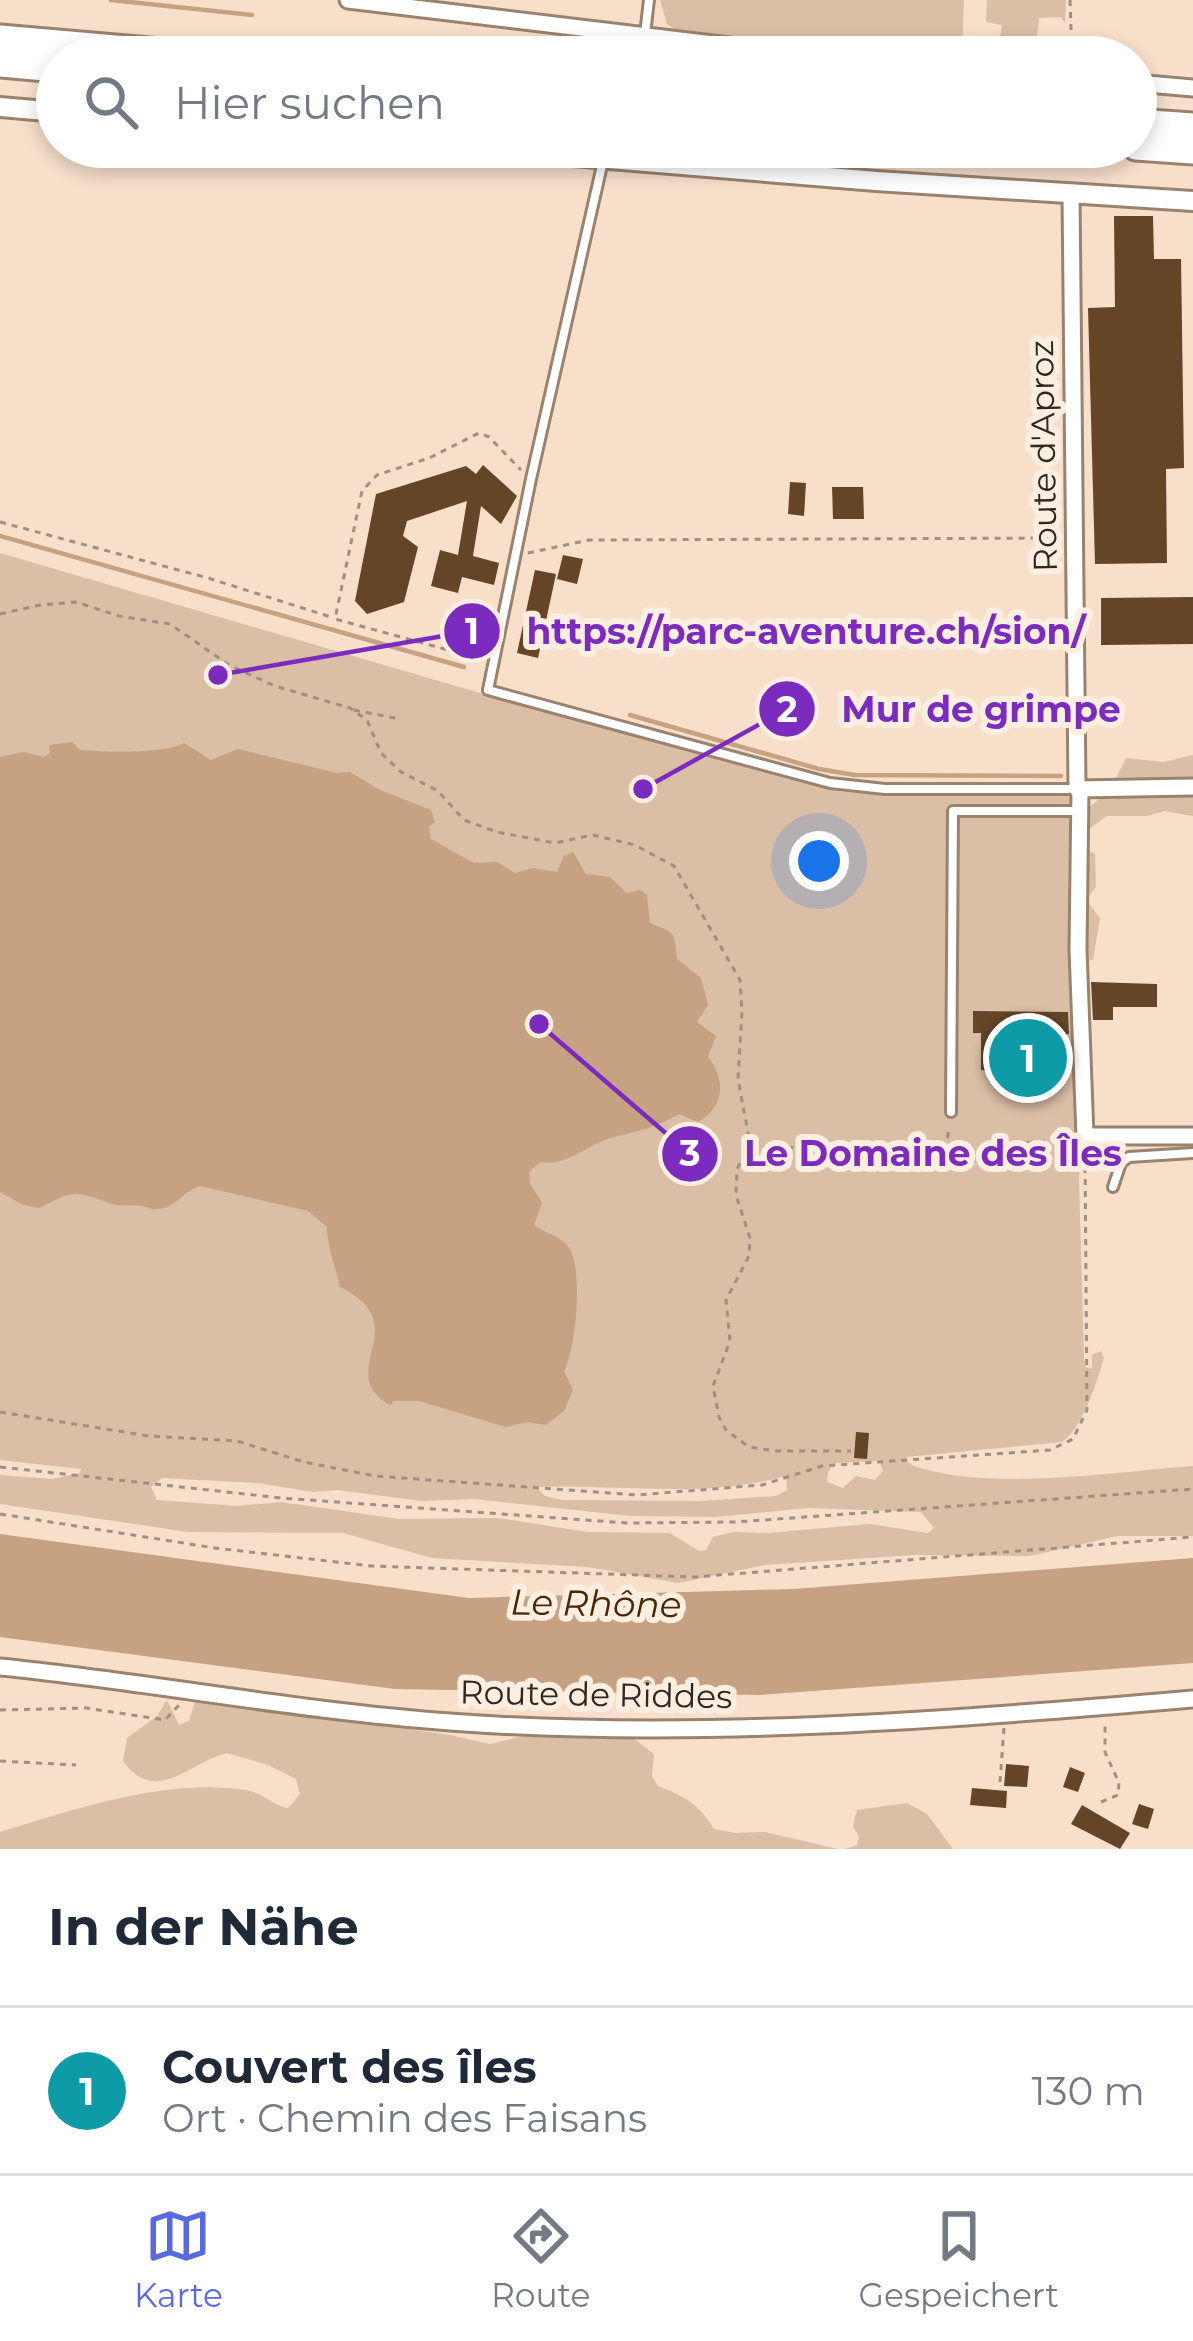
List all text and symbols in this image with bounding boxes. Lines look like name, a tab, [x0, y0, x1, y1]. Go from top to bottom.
search box	[36, 36, 1157, 168]
icon: search	[78, 69, 144, 135]
text: Hier suchen	[174, 75, 445, 130]
street label: Route d'Aproz	[1021, 340, 1065, 572]
callout: https://parc-aventure.ch/sion/	[442, 595, 1109, 667]
text: 1	[465, 609, 479, 653]
text: https://parc-aventure.ch/sion/	[526, 609, 1087, 653]
callout: Mur de grimpe	[757, 673, 1145, 745]
text: 2	[776, 687, 798, 731]
text: Mur de grimpe	[841, 687, 1121, 731]
your location	[789, 831, 849, 891]
pin: 1	[989, 1013, 1067, 1103]
callout: Le Domaine des Îles	[660, 1118, 1146, 1190]
text: 3	[678, 1131, 701, 1175]
text: Le Domaine des Îles	[744, 1131, 1122, 1175]
water label: Le Rhône	[510, 1580, 682, 1626]
street label: Route de Riddes	[459, 1672, 733, 1716]
text: In der Nähe	[48, 1896, 359, 1958]
text: Couvert des îles	[162, 2039, 537, 2094]
text: 1	[79, 2067, 95, 2115]
text: 130 m	[1032, 2067, 1145, 2115]
text: Ort · Chemin des Faisans	[162, 2094, 647, 2142]
tab: Karte	[134, 2203, 223, 2315]
tab: Route	[491, 2203, 590, 2315]
tab: Gespeichert	[859, 2203, 1059, 2315]

